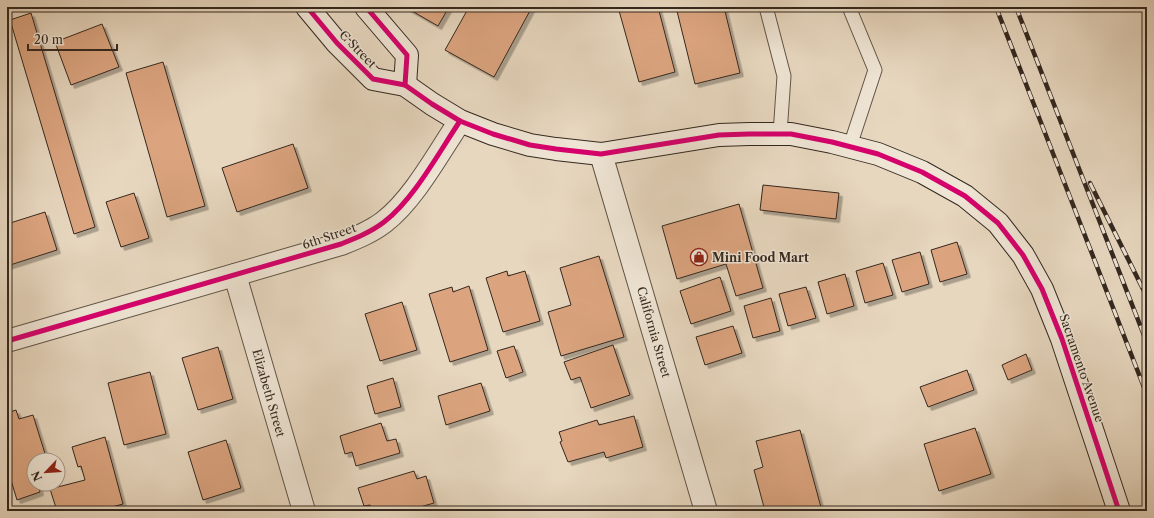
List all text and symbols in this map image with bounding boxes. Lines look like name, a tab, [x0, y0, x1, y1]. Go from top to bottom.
scale bar	[28, 26, 117, 52]
street label: C Street	[336, 27, 380, 71]
text: 20 m	[34, 32, 63, 47]
street label: 6th Street	[300, 220, 359, 252]
shop icon: Mini Food Mart	[689, 247, 709, 267]
place label: Mini Food Mart	[712, 250, 809, 265]
street label: California Street	[634, 285, 674, 380]
street label: Sacramento Avenue	[1056, 312, 1108, 424]
street label: Elizabeth Street	[249, 347, 289, 439]
north arrow	[26, 452, 66, 492]
text: N	[28, 469, 45, 484]

